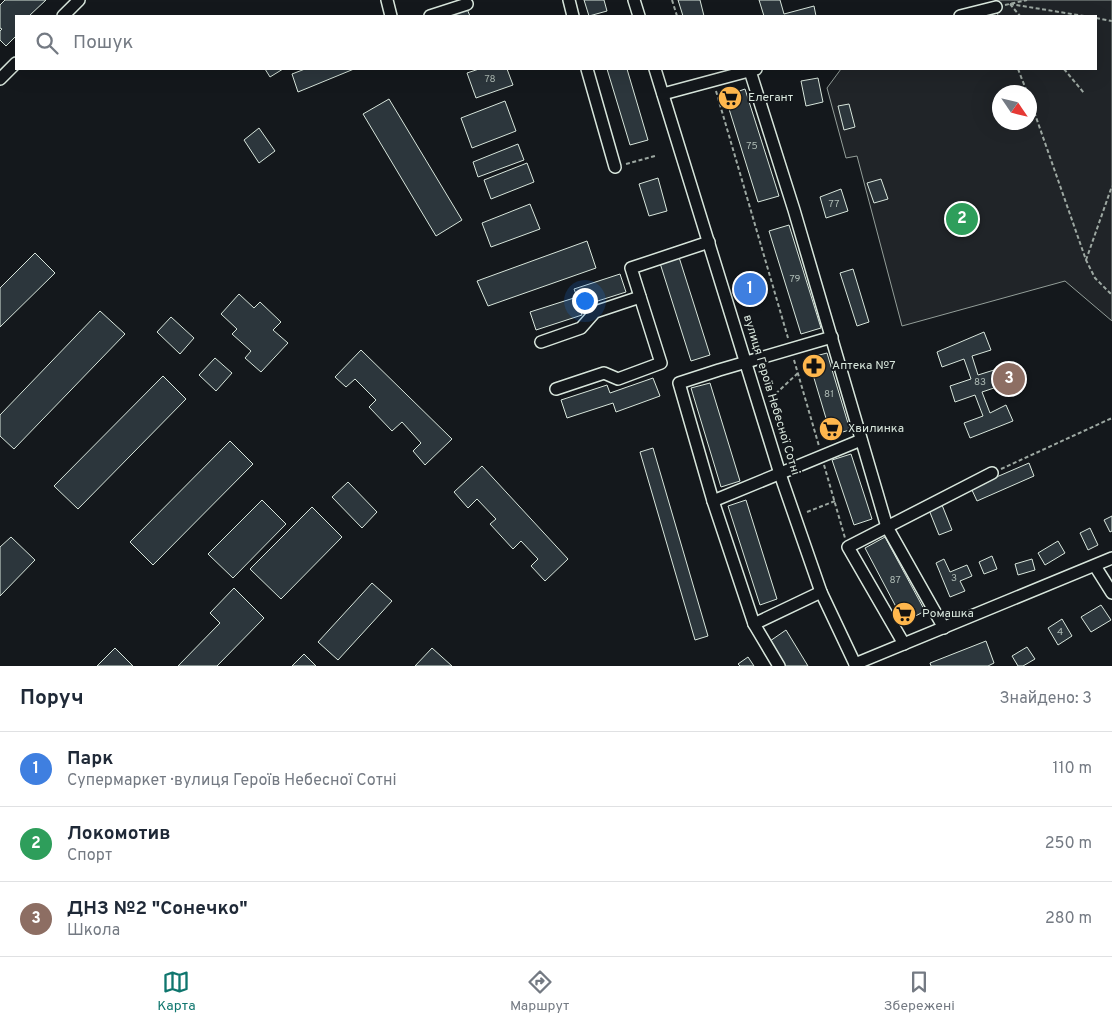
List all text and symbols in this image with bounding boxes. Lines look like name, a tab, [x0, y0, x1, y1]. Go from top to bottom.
search box	[15, 15, 1097, 70]
icon: search	[33, 29, 61, 57]
text: Пошук	[73, 31, 133, 55]
house number: 78	[484, 73, 496, 86]
supermarket icon: Елегант	[717, 85, 743, 111]
north arrow	[992, 85, 1037, 130]
place label: Елегант	[748, 90, 794, 106]
house number: 75	[746, 140, 758, 153]
house number: 77	[829, 198, 839, 211]
pin: 2	[946, 200, 978, 238]
pin: 1	[734, 270, 766, 308]
house number: 79	[789, 273, 801, 286]
your location	[572, 288, 598, 314]
street label: вулиця Героїв Небесної Сотні	[739, 313, 803, 477]
pharmacy icon: Аптека №7	[801, 353, 827, 379]
place label: Аптека №7	[832, 358, 895, 374]
pin: 3	[993, 360, 1025, 398]
house number: 83	[974, 376, 986, 389]
house number: 81	[824, 388, 834, 401]
supermarket icon: Хвилинка	[818, 416, 844, 442]
place label: Хвилинка	[848, 421, 904, 437]
house number: 3	[951, 572, 957, 585]
house number: 87	[889, 574, 901, 587]
supermarket icon: Ромашка	[891, 601, 917, 627]
place label: Ромашка	[922, 606, 974, 622]
house number: 4	[1057, 626, 1063, 639]
text: Поруч	[20, 685, 84, 712]
text: Знайдено: 3	[1000, 689, 1092, 709]
text: Парк	[67, 747, 113, 771]
text: 1	[33, 759, 39, 779]
text: 110 m	[1052, 759, 1092, 779]
text: Супермаркет · вулиця Героїв Небесної Сотні	[67, 771, 397, 791]
text: Локомотив	[67, 822, 171, 846]
text: 2	[31, 834, 41, 854]
text: 250 m	[1045, 834, 1092, 854]
text: Спорт	[67, 846, 112, 866]
text: ДНЗ №2 "Сонечко"	[67, 897, 248, 921]
text: 3	[31, 909, 41, 929]
text: 280 m	[1045, 909, 1092, 929]
text: Школа	[67, 921, 120, 941]
tab: Карта	[157, 968, 196, 1015]
tab: Маршрут	[510, 968, 569, 1015]
tab: Збережені	[884, 968, 955, 1015]

